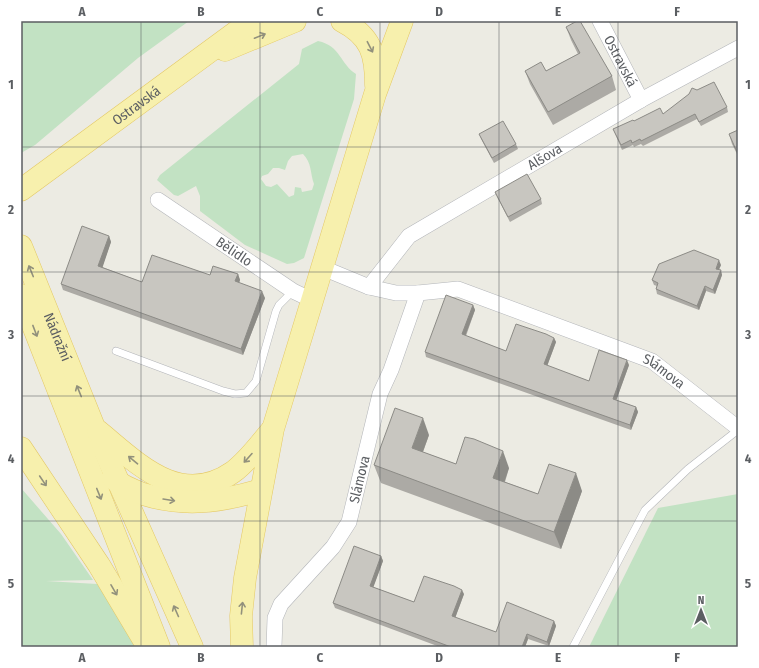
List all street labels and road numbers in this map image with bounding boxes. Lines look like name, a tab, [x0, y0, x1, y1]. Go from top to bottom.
street label: Ostravská	[600, 32, 641, 90]
street label: Ostravská	[109, 82, 164, 129]
street label: Alšova	[524, 140, 565, 174]
street label: Bělidlo	[213, 234, 255, 270]
street label: Nádražní	[40, 310, 75, 364]
street label: Slámova	[641, 350, 688, 393]
street label: Slámova	[346, 454, 374, 505]

